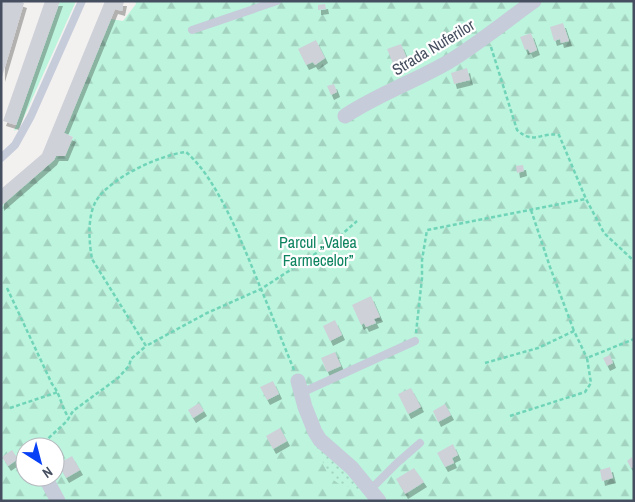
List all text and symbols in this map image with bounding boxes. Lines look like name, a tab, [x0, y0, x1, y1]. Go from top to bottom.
street label: Strada Nuferilor	[388, 13, 479, 80]
park label: Parcul „Valea Farmecelor”	[279, 231, 358, 271]
north arrow	[15, 437, 65, 487]
text: N	[39, 463, 56, 482]

